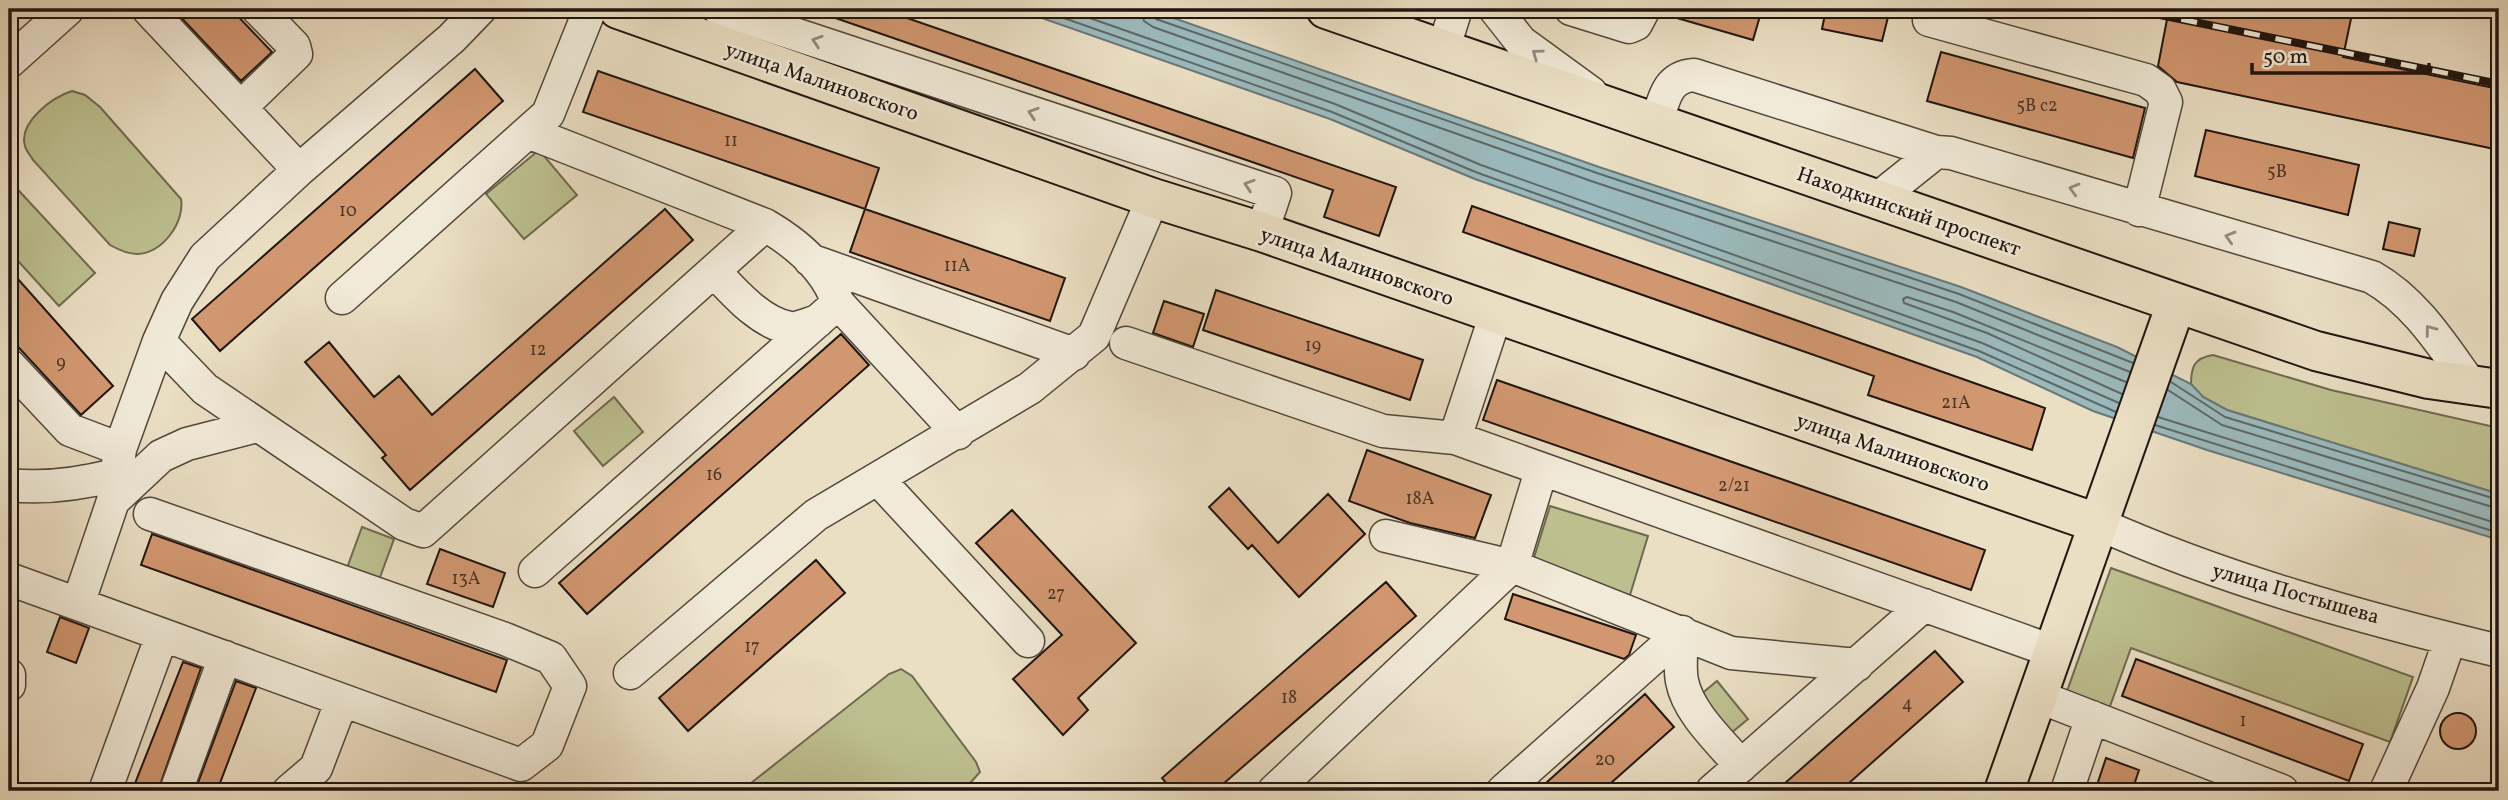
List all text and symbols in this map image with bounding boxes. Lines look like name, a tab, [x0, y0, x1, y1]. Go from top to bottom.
scale bar	[2252, 32, 2429, 76]
one-way arrow	[812, 35, 824, 49]
street label: улица Малиновского	[721, 36, 922, 129]
text: 50 m	[2263, 43, 2308, 72]
one-way arrow	[1532, 50, 1545, 62]
house number: 5В с2	[2016, 94, 2058, 119]
one-way arrow	[1028, 107, 1040, 121]
house number: 11	[724, 129, 738, 154]
street label: Находкинский проспект	[1792, 160, 2025, 265]
house number: 5В	[2267, 160, 2287, 185]
one-way arrow	[1244, 178, 1256, 193]
one-way arrow	[2069, 183, 2081, 198]
house number: 10	[339, 199, 357, 224]
street label: улица Малиновского	[1256, 221, 1457, 314]
one-way arrow	[2225, 230, 2237, 245]
house number: 11А	[944, 254, 971, 279]
one-way arrow	[2426, 326, 2439, 338]
house number: 19	[1305, 334, 1321, 359]
house number: 12	[530, 338, 546, 363]
house number: 9	[56, 351, 66, 376]
house number: 21А	[1941, 391, 1971, 416]
street label: улица Малиновского	[1792, 407, 1993, 500]
house number: 16	[706, 463, 722, 488]
house number: 2/21	[1718, 474, 1750, 499]
house number: 18А	[1406, 487, 1435, 512]
street label: улица Постышева	[2209, 557, 2383, 632]
house number: 13А	[452, 567, 481, 592]
house number: 27	[1047, 582, 1065, 607]
house number: 17	[744, 635, 760, 660]
house number: 18	[1281, 686, 1297, 711]
house number: 4	[1902, 692, 1912, 717]
house number: 1	[2240, 709, 2246, 734]
house number: 20	[1595, 748, 1615, 773]

